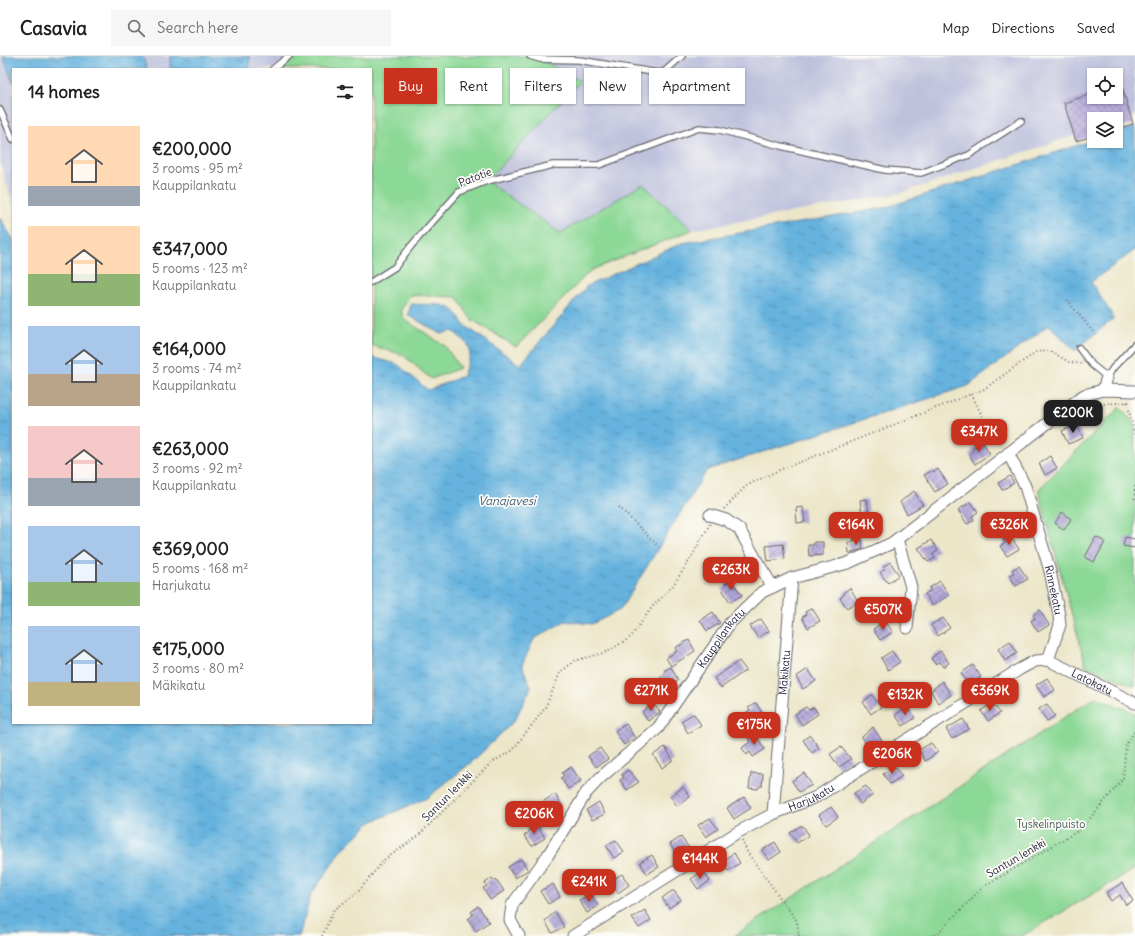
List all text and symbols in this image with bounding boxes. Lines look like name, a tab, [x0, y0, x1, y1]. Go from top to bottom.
search box	[111, 10, 391, 46]
text: Casavia	[20, 16, 87, 40]
icon: search	[125, 17, 147, 39]
text: Search here	[157, 18, 238, 37]
text: Map	[942, 19, 969, 37]
text: Directions	[991, 19, 1055, 37]
text: Saved	[1077, 19, 1115, 37]
chip: Buy	[384, 68, 437, 104]
chip: Rent	[445, 68, 502, 104]
chip: Filters	[510, 68, 576, 104]
chip: New	[584, 68, 641, 104]
chip: Apartment	[649, 68, 745, 104]
map controls	[1087, 68, 1123, 148]
button: locate	[1087, 68, 1123, 104]
text: 14 homes	[28, 81, 100, 103]
icon: filters	[334, 81, 356, 103]
button: layers	[1087, 112, 1123, 148]
text: €200,000	[152, 138, 232, 160]
icon: home	[60, 142, 108, 190]
text: 3 rooms · 95 m²	[152, 160, 243, 177]
street label: Patotie	[456, 164, 494, 190]
text: Kauppilankatu	[152, 177, 236, 194]
text: €347,000	[152, 238, 228, 260]
icon: home	[60, 242, 108, 290]
text: 5 rooms · 123 m²	[152, 260, 248, 277]
text: Kauppilankatu	[152, 277, 236, 294]
text: €164,000	[152, 338, 226, 360]
icon: home	[60, 342, 108, 390]
text: 3 rooms · 74 m²	[152, 360, 242, 377]
text: Kauppilankatu	[152, 377, 236, 394]
pin: €200K	[1045, 400, 1101, 434]
text: €200K	[1053, 404, 1093, 421]
pin: €347K	[951, 419, 1007, 453]
text: €347K	[960, 423, 998, 440]
text: €263,000	[152, 438, 229, 460]
icon: home	[60, 442, 108, 490]
text: 3 rooms · 92 m²	[152, 460, 243, 477]
text: Kauppilankatu	[152, 477, 236, 494]
water label: Vanajavesi	[478, 493, 537, 508]
pin: €164K	[828, 512, 884, 546]
pin: €326K	[981, 512, 1037, 546]
text: €164K	[838, 516, 874, 533]
text: €326K	[990, 516, 1028, 533]
text: €369,000	[152, 538, 229, 560]
icon: home	[60, 542, 108, 590]
pin: €263K	[703, 557, 759, 591]
text: 5 rooms · 168 m²	[152, 560, 248, 577]
text: €263K	[712, 561, 750, 578]
street label: Rinnekatu	[1042, 563, 1066, 616]
text: Harjukatu	[152, 577, 211, 594]
pin: €507K	[855, 597, 911, 631]
text: €507K	[864, 601, 902, 618]
street label: Kauppilankatu	[694, 605, 749, 671]
text: €175,000	[152, 638, 225, 660]
icon: home	[60, 642, 108, 690]
street label: Mäkikatu	[776, 649, 793, 696]
text: 3 rooms · 80 m²	[152, 660, 244, 677]
street label: Latokatu	[1069, 666, 1115, 698]
text: Mäkikatu	[152, 677, 205, 694]
pin: €271K	[623, 678, 679, 712]
pin: €369K	[962, 678, 1018, 712]
text: €271K	[633, 682, 669, 699]
pin: €132K	[877, 682, 933, 716]
text: €369K	[971, 682, 1009, 699]
text: €132K	[887, 686, 923, 703]
pin: €175K	[726, 712, 782, 746]
text: €175K	[736, 716, 772, 733]
pin: €206K	[864, 741, 920, 775]
text: €206K	[872, 745, 912, 762]
street label: Santun lenkki	[419, 768, 475, 824]
street label: Harjukatu	[786, 780, 837, 814]
pin: €206K	[506, 801, 562, 835]
text: €206K	[514, 805, 554, 822]
park label: Tyskelinpuisto	[1016, 817, 1086, 831]
street label: Santun lenkki	[984, 835, 1048, 881]
pin: €144K	[672, 846, 728, 880]
text: €144K	[682, 850, 718, 867]
pin: €241K	[561, 869, 617, 903]
text: €241K	[571, 873, 607, 890]

